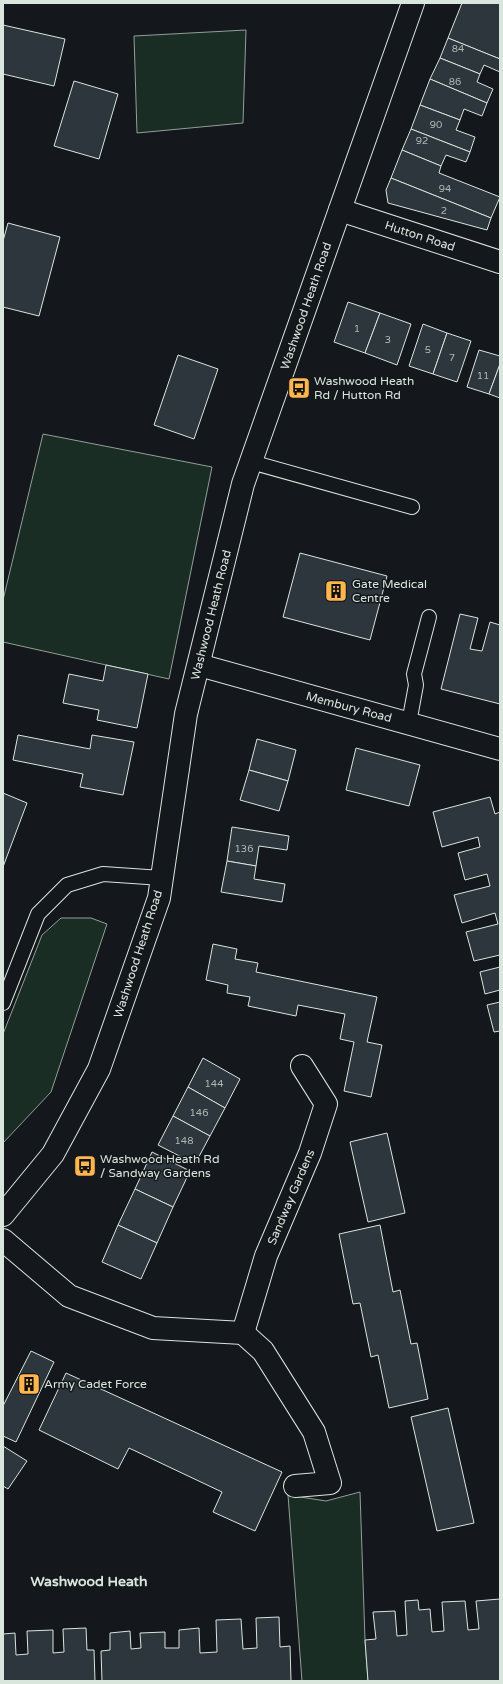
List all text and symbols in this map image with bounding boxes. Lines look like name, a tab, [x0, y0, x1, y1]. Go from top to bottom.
house number: 84	[452, 43, 464, 55]
house number: 86	[449, 76, 461, 88]
house number: 90	[430, 119, 442, 131]
house number: 92	[416, 135, 428, 147]
house number: 94	[439, 183, 451, 195]
house number: 2	[441, 205, 447, 217]
street label: Hutton Road	[383, 218, 457, 254]
street label: Washwood Heath Road	[278, 241, 334, 371]
house number: 1	[354, 323, 360, 335]
house number: 3	[385, 334, 391, 346]
house number: 5	[425, 344, 431, 356]
house number: 7	[449, 352, 455, 364]
house number: 11	[477, 370, 489, 382]
place label: Washwood Heath Rd / Hutton Rd	[314, 374, 414, 402]
bus stop icon: Washwood Heath Rd / Hutton Rd	[286, 375, 312, 401]
street label: Washwood Heath Road	[188, 549, 234, 681]
place label: Gate Medical Centre	[352, 577, 427, 605]
building icon: Gate Medical Centre	[323, 578, 349, 604]
street label: Membury Road	[304, 689, 394, 725]
house number: 136	[235, 843, 253, 855]
street label: Washwood Heath Road	[111, 888, 165, 1020]
house number: 144	[205, 1078, 223, 1090]
house number: 146	[190, 1107, 208, 1119]
house number: 148	[175, 1135, 193, 1147]
street label: Sandway Gardens	[265, 1147, 318, 1247]
place label: Washwood Heath Rd / Sandway Gardens	[100, 1152, 219, 1180]
bus stop icon: Washwood Heath Rd / Sandway Gardens	[72, 1153, 98, 1179]
building icon: Army Cadet Force	[16, 1371, 42, 1397]
place label: Army Cadet Force	[44, 1377, 147, 1391]
district label: Washwood Heath	[31, 1573, 147, 1590]

